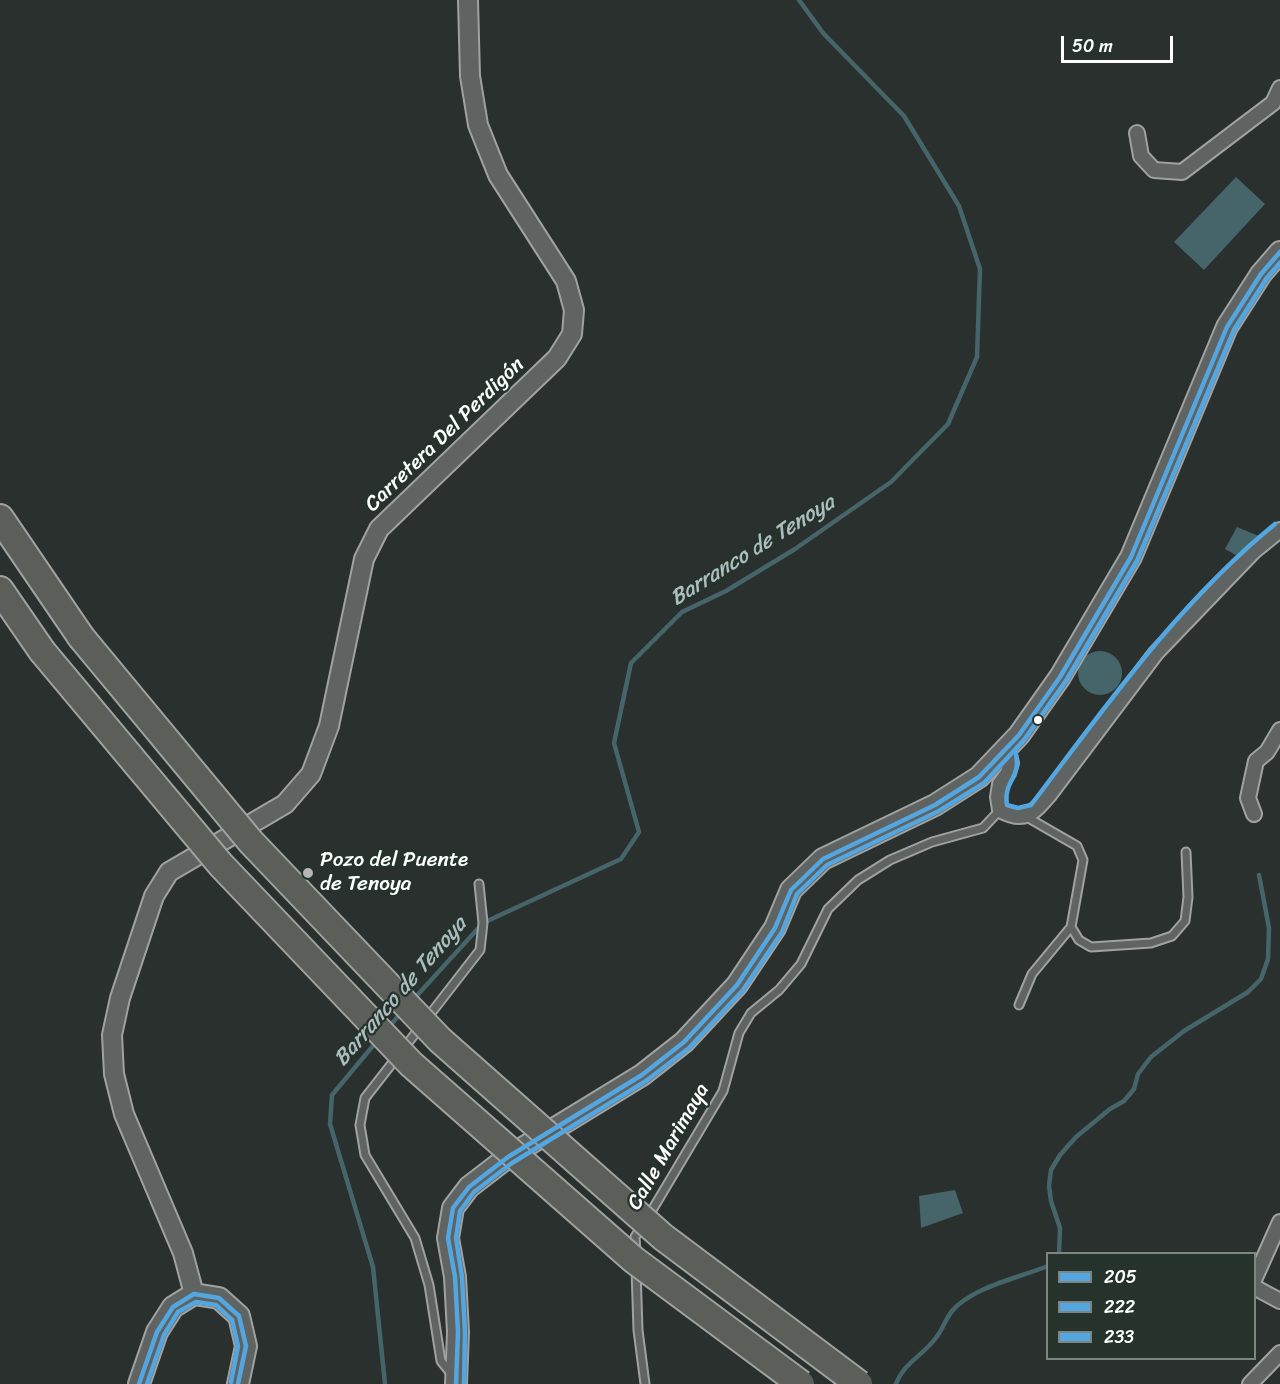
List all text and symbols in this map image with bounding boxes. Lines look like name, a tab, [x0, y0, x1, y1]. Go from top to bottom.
scale bar	[1064, 24, 1176, 62]
text: 50 m	[1072, 30, 1113, 62]
street label: Carretera Del Perdigón	[360, 353, 530, 517]
water label: Barranco de Tenoya	[666, 490, 840, 612]
unlabelled marker	[1032, 714, 1044, 726]
place label: Pozo del Puente de Tenoya	[320, 848, 468, 898]
marker: Pozo del Puente de Tenoya	[301, 866, 315, 880]
water label: Barranco de Tenoya	[329, 912, 473, 1072]
street label: Calle Marimaya	[623, 1079, 715, 1215]
legend	[1046, 1252, 1256, 1360]
text: 205	[1104, 1261, 1137, 1293]
text: 222	[1104, 1291, 1135, 1323]
text: 233	[1104, 1321, 1134, 1353]

